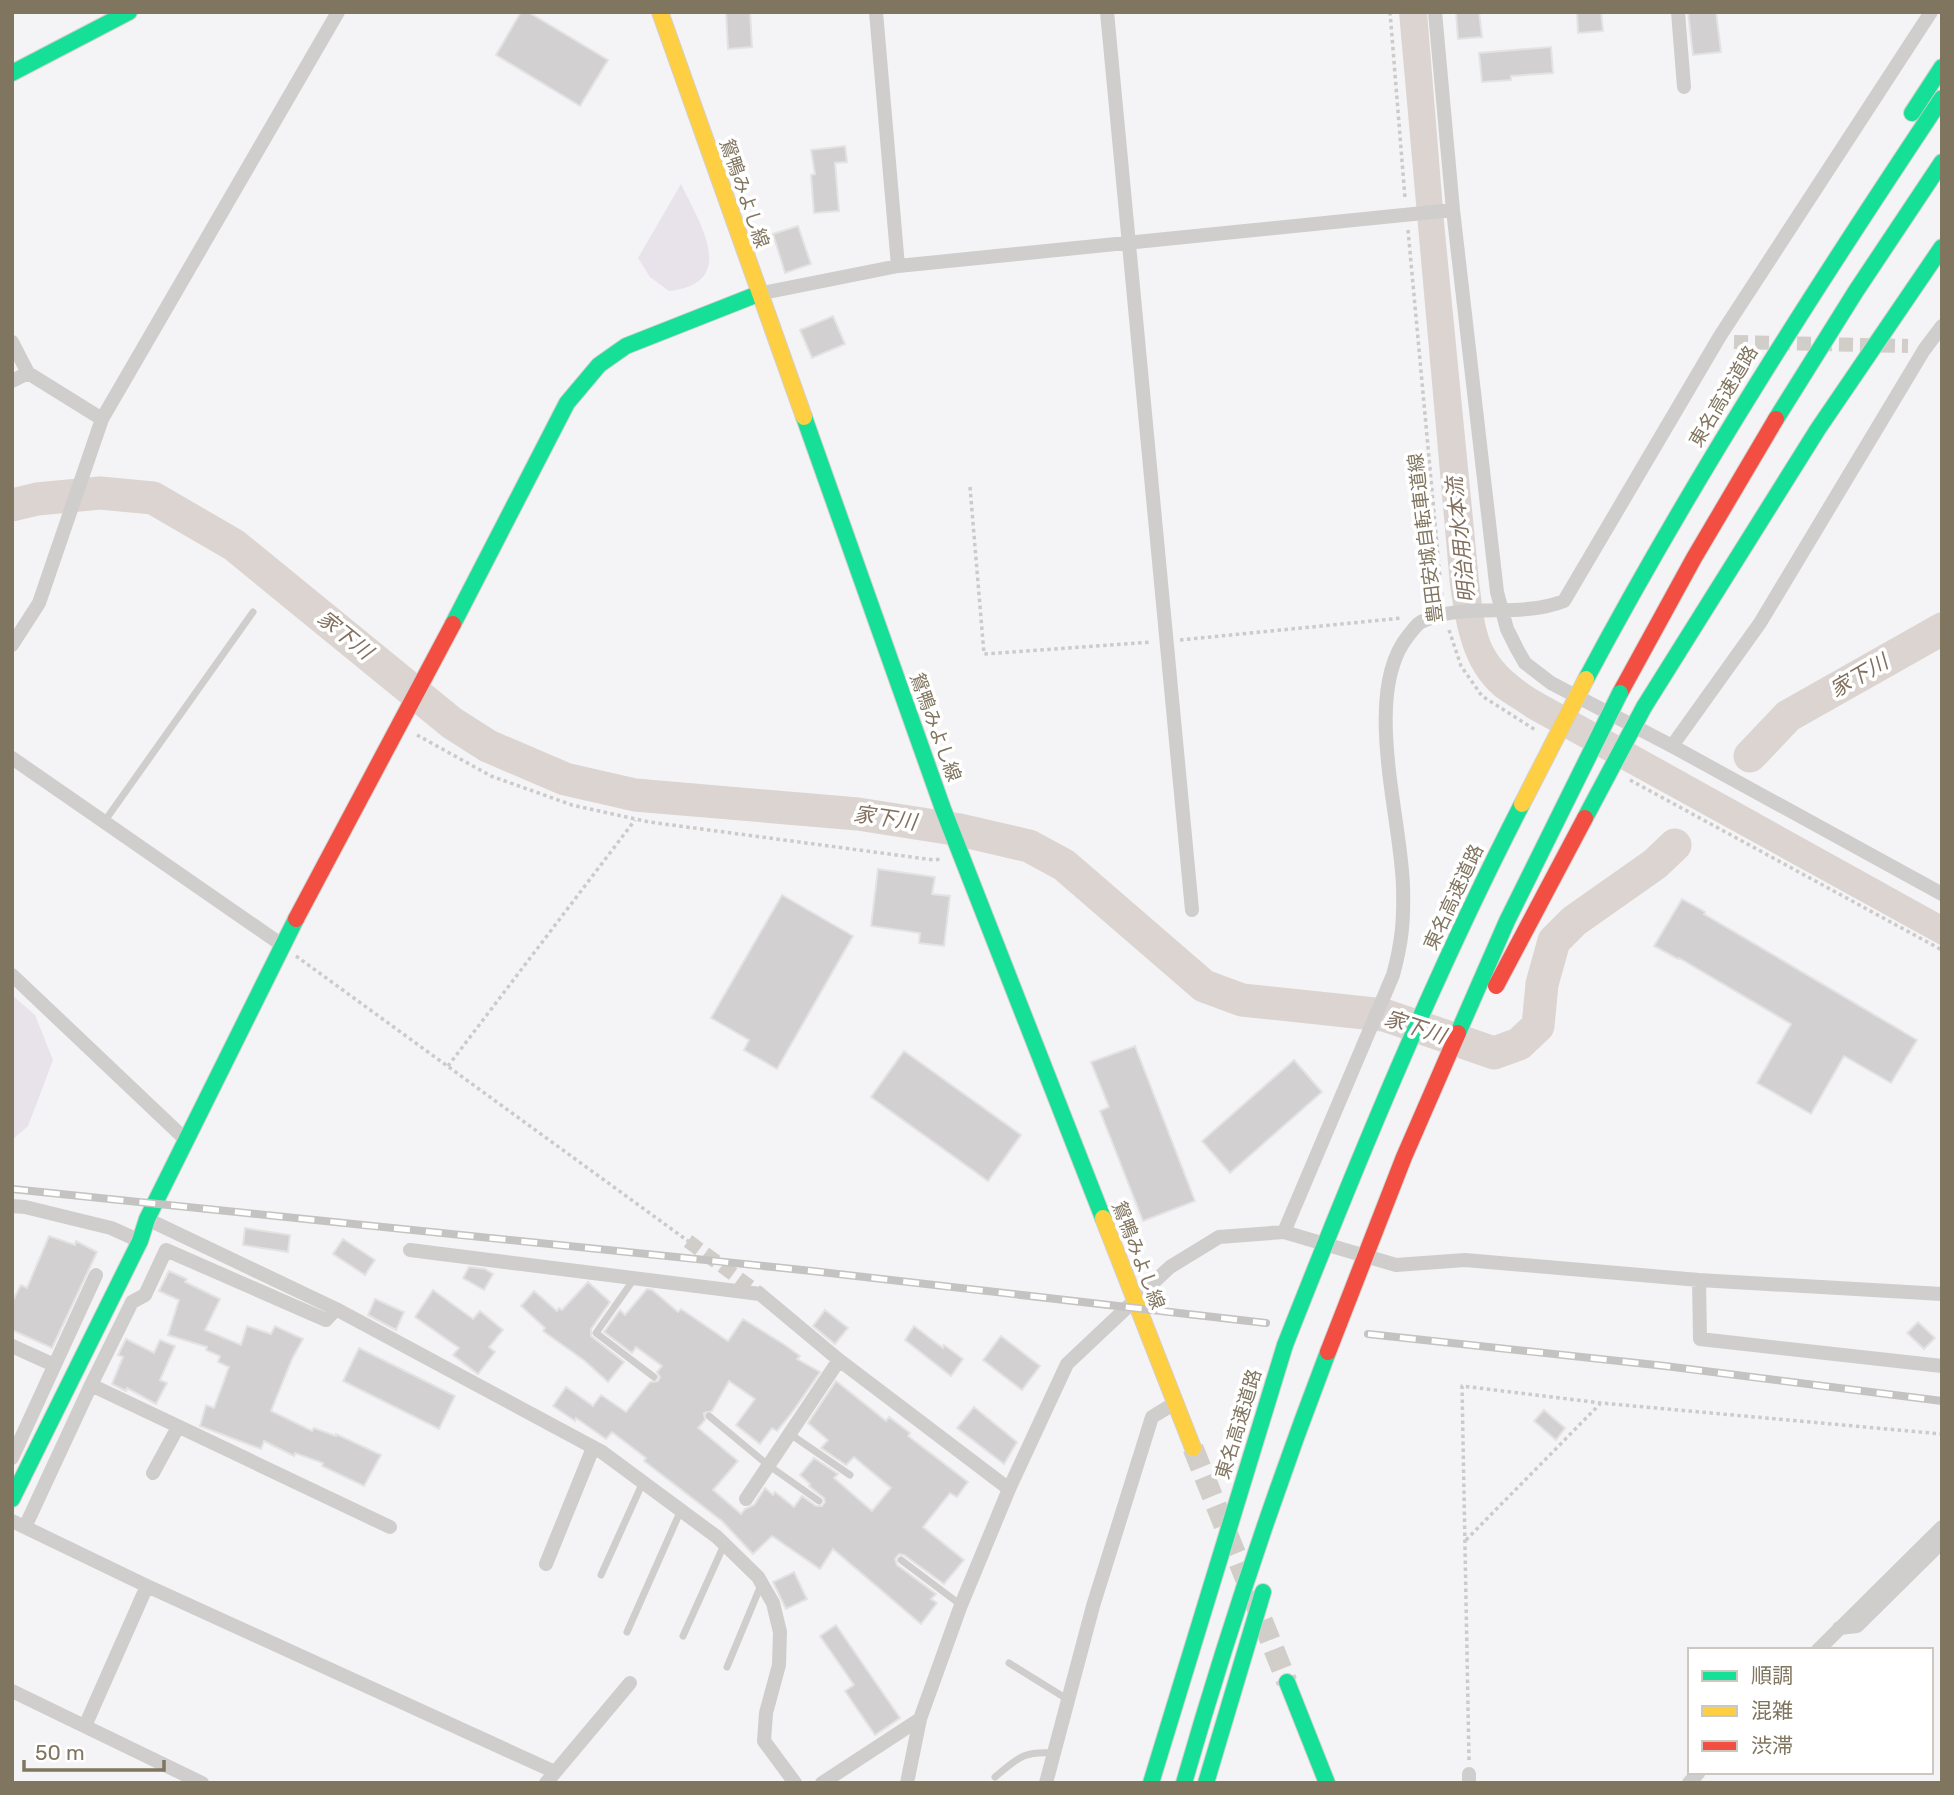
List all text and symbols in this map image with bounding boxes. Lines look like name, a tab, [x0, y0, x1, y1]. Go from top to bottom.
street label: 鴛鴨みよし線	[715, 136, 774, 251]
street label: 東名高速道路	[1684, 341, 1763, 451]
street label: 豊田安城自転車道線	[1404, 452, 1447, 624]
water label: 明治用水本流	[1441, 473, 1480, 604]
water label: 家下川	[313, 605, 379, 665]
water label: 家下川	[1825, 648, 1894, 702]
street label: 鴛鴨みよし線	[905, 670, 966, 785]
water label: 家下川	[852, 801, 920, 835]
street label: 東名高速道路	[1419, 841, 1488, 954]
water label: 家下川	[1381, 1005, 1451, 1049]
street label: 鴛鴨みよし線	[1107, 1198, 1170, 1313]
street label: 東名高速道路	[1211, 1366, 1266, 1482]
legend	[1688, 1648, 1933, 1774]
text: 順調	[1751, 1663, 1793, 1688]
text: 混雑	[1751, 1698, 1793, 1723]
scale bar	[24, 1728, 164, 1772]
text: 渋滞	[1751, 1733, 1793, 1758]
text: 50 m	[35, 1740, 85, 1765]

